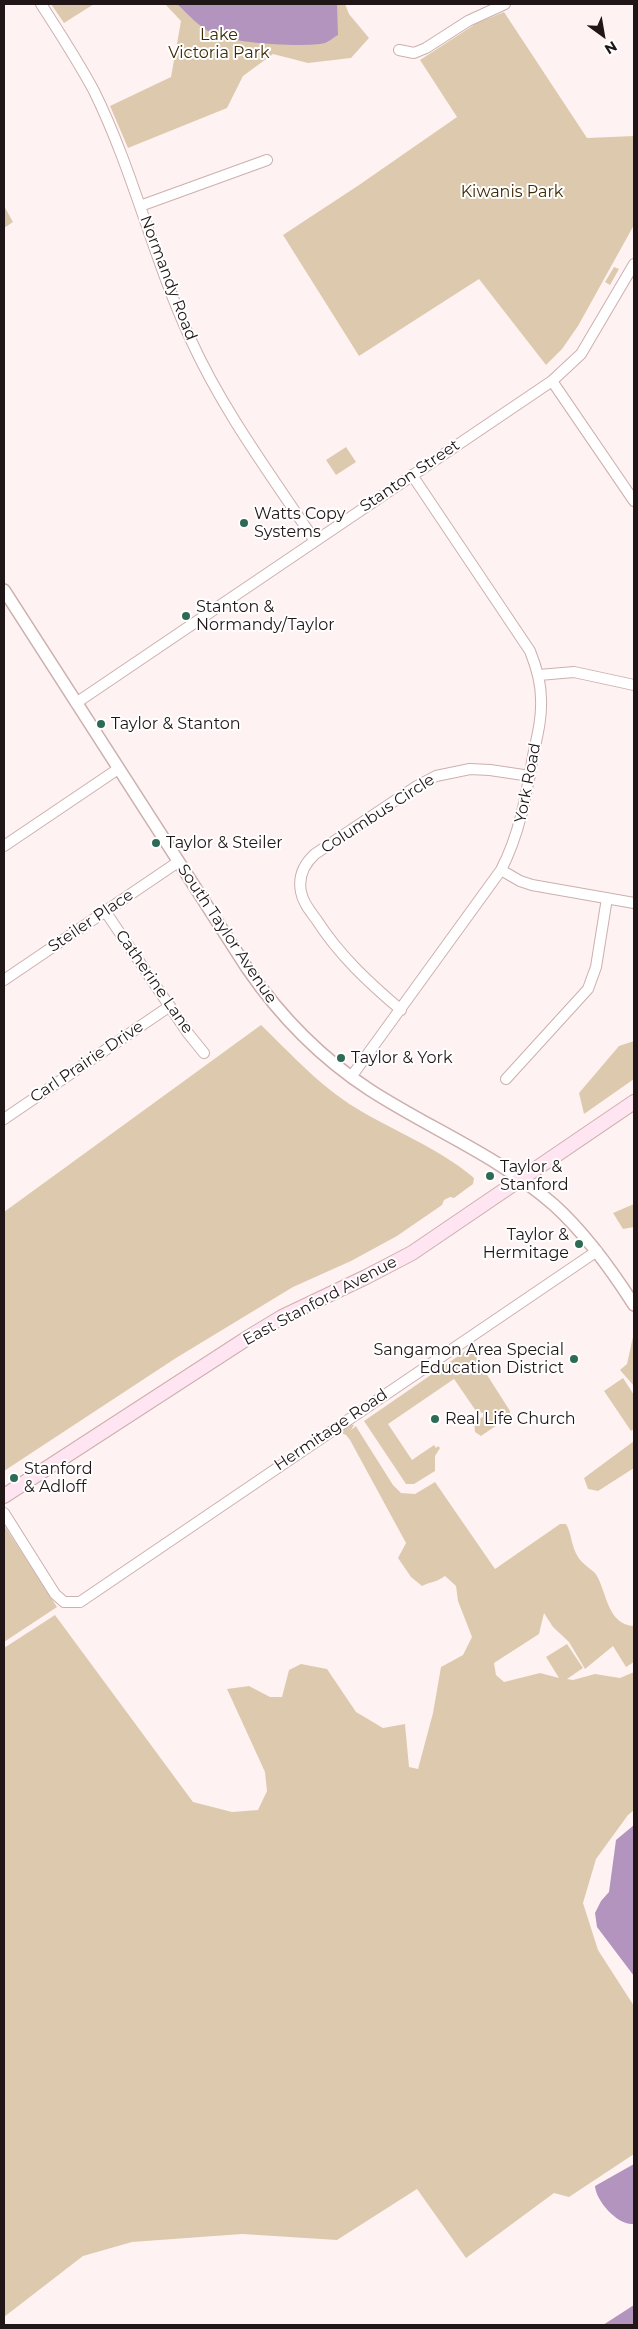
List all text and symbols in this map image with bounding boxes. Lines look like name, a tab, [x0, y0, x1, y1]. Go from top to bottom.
north arrow	[578, 10, 628, 60]
park label: Lake Victoria Park	[168, 25, 270, 63]
text: N	[601, 37, 621, 58]
park label: Kiwanis Park	[461, 182, 563, 202]
street label: Normandy Road	[135, 213, 201, 343]
street label: Stanton Street	[357, 436, 463, 516]
place label: Watts Copy Systems	[254, 504, 345, 542]
marker: Watts Copy Systems	[238, 517, 250, 529]
place label: Stanton & Normandy/Taylor	[196, 597, 335, 635]
marker: Stanton & Normandy/Taylor	[180, 610, 192, 622]
place label: Taylor & Stanton	[111, 714, 241, 734]
marker: Taylor & Stanton	[95, 718, 107, 730]
street label: York Road	[511, 741, 545, 825]
street label: Columbus Circle	[318, 770, 438, 858]
place label: Taylor & Steiler	[166, 833, 283, 853]
marker: Taylor & Steiler	[150, 837, 162, 849]
street label: South Taylor Avenue	[173, 861, 281, 1007]
street label: Steiler Place	[45, 886, 137, 956]
street label: Catherine Lane	[111, 926, 197, 1038]
street label: Carl Prairie Drive	[27, 1017, 147, 1107]
place label: Taylor & York	[351, 1048, 452, 1068]
marker: Taylor & York	[335, 1052, 347, 1064]
place label: Taylor & Stanford	[500, 1157, 569, 1195]
marker: Taylor & Stanford	[484, 1170, 496, 1182]
place label: Taylor & Hermitage	[483, 1225, 569, 1263]
marker: Taylor & Hermitage	[573, 1238, 585, 1250]
street label: East Stanford Avenue	[240, 1252, 400, 1350]
place label: Sangamon Area Special Education District	[373, 1340, 564, 1378]
marker: Sangamon Area Special Education District	[568, 1353, 580, 1365]
street label: Hermitage Road	[271, 1385, 391, 1475]
place label: Real Life Church	[445, 1409, 576, 1429]
marker: Real Life Church	[429, 1413, 441, 1425]
place label: Stanford & Adloff	[24, 1459, 93, 1497]
marker: Stanford & Adloff	[8, 1472, 20, 1484]

